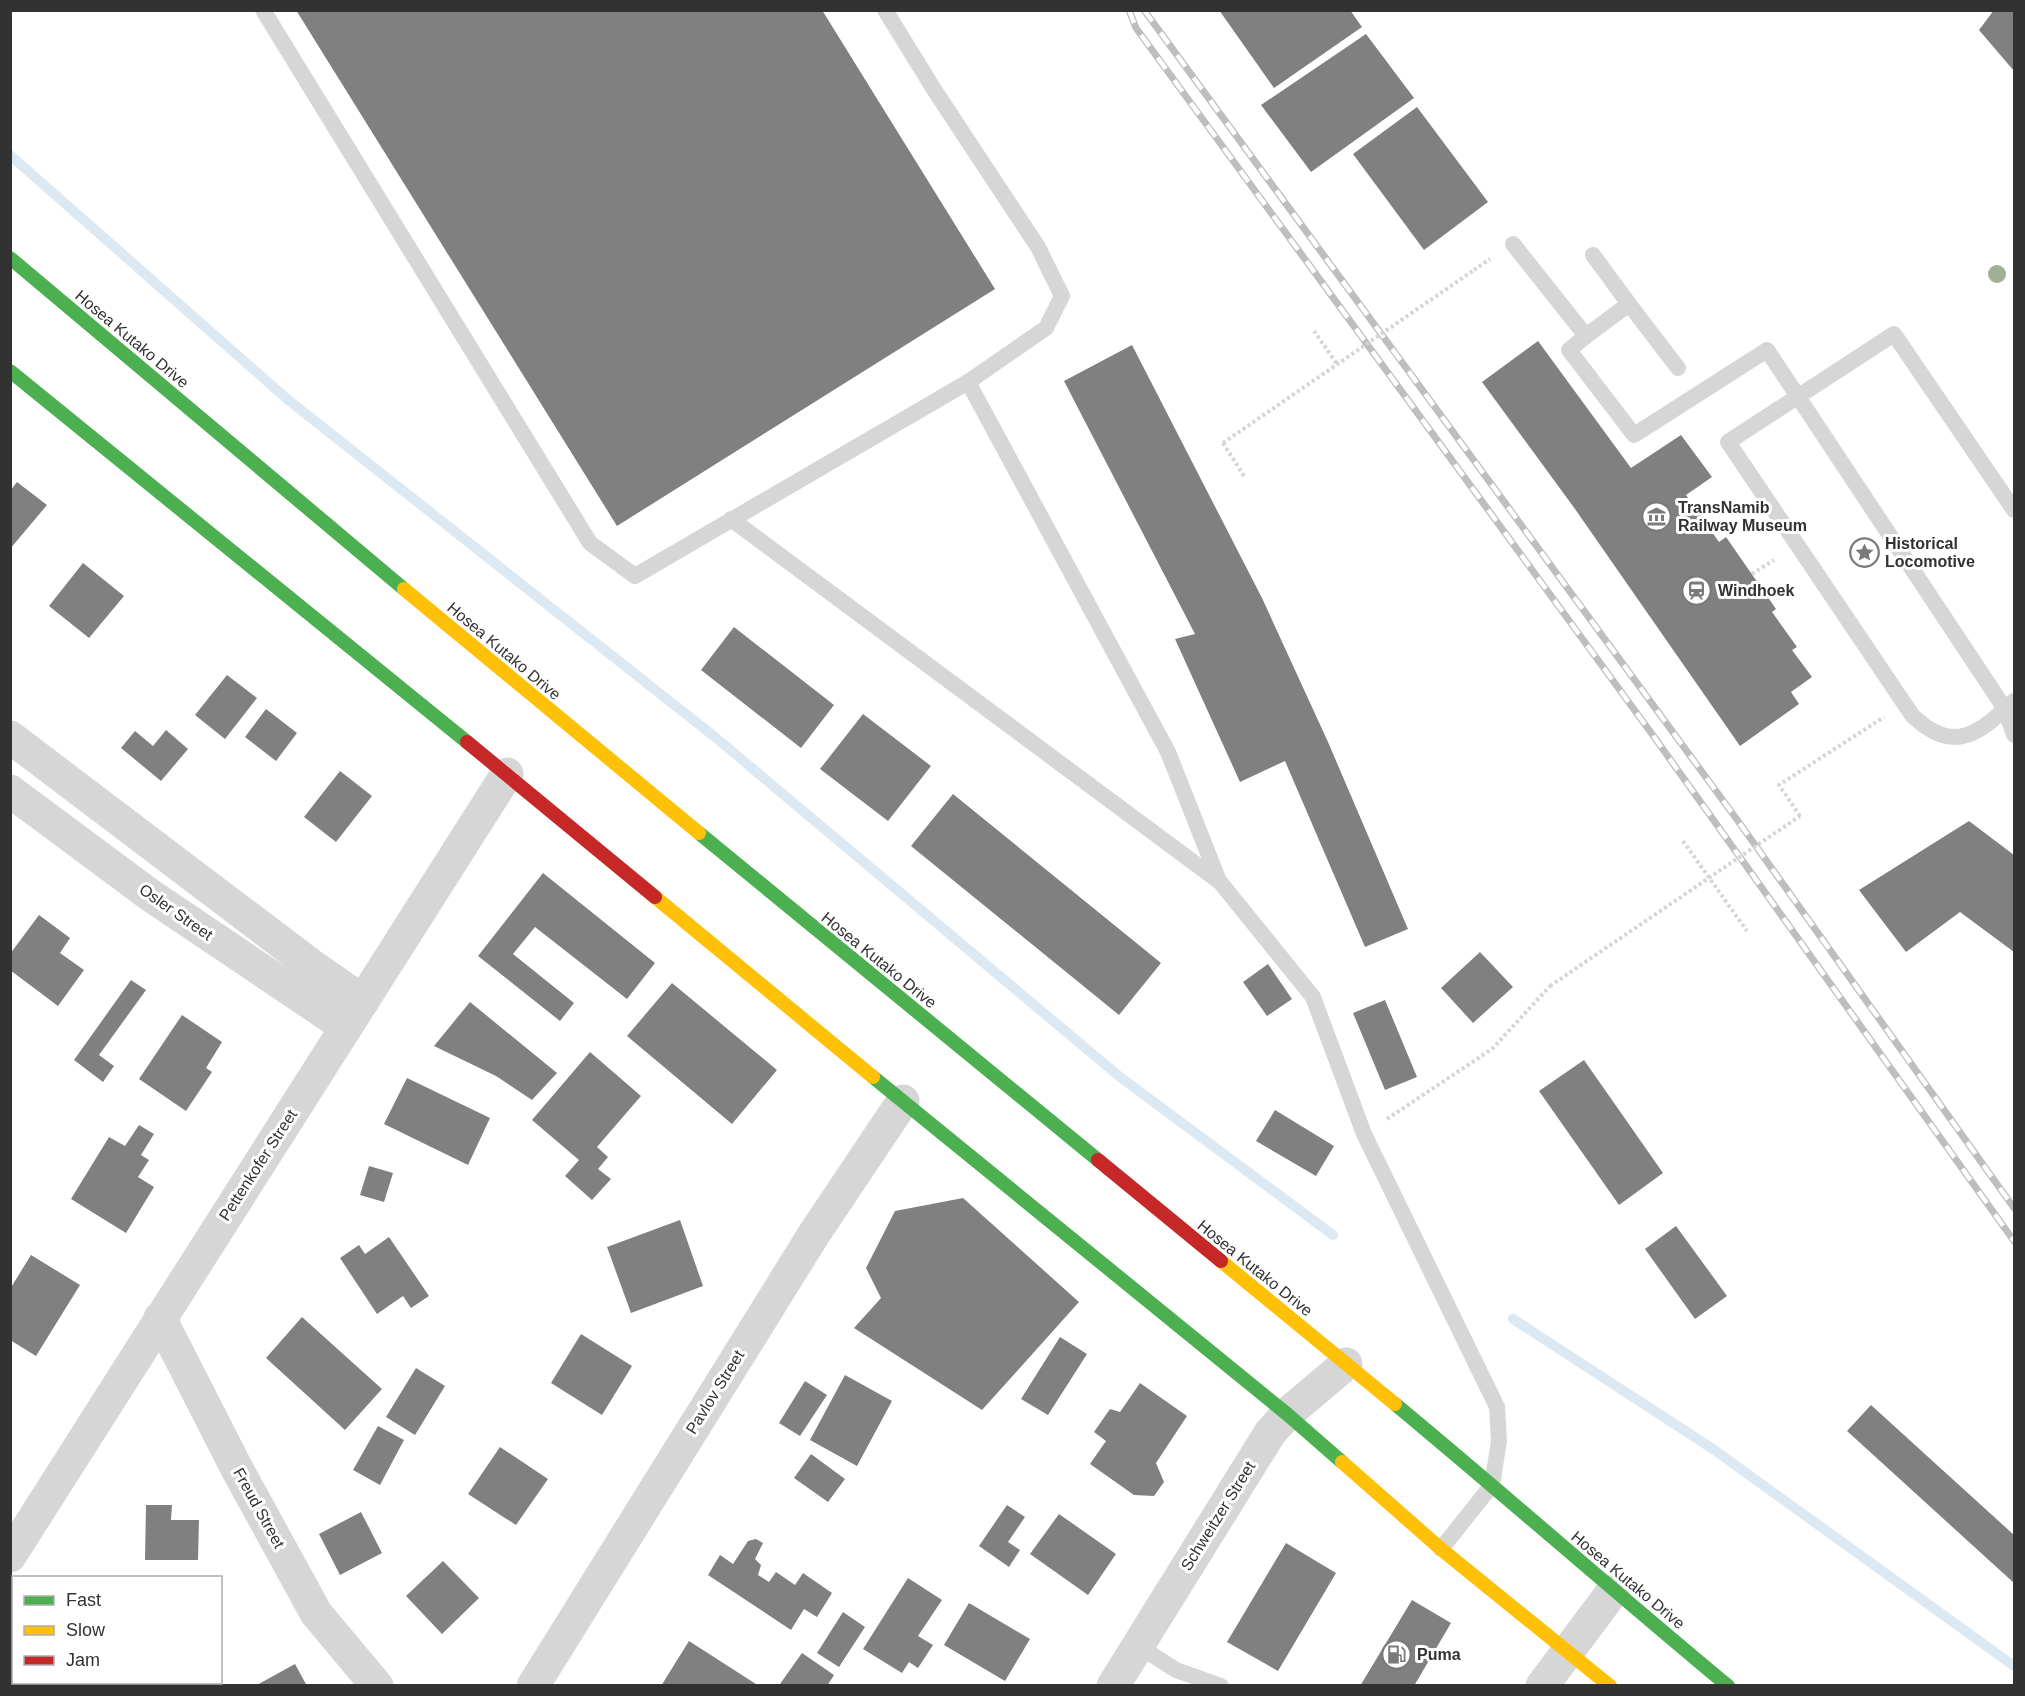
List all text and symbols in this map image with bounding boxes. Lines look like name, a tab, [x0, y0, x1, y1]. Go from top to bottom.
street label: Hosea Kutako Drive	[72, 287, 192, 391]
place label: TransNamib Railway Museum	[1678, 499, 1807, 534]
museum icon: TransNamib Railway Museum	[1641, 500, 1673, 532]
place label: Historical Locomotive	[1885, 535, 1975, 570]
place icon: Historical Locomotive	[1848, 536, 1880, 568]
station icon: Windhoek	[1681, 574, 1713, 606]
place label: Windhoek	[1718, 582, 1794, 599]
street label: Hosea Kutako Drive	[444, 599, 564, 703]
street label: Osler Street	[136, 881, 216, 944]
street label: Hosea Kutako Drive	[818, 909, 940, 1011]
street label: Pettenkofer Street	[216, 1106, 301, 1224]
street label: Hosea Kutako Drive	[1194, 1217, 1316, 1319]
street label: Pavlov Street	[683, 1347, 748, 1437]
street label: Schweitzer Street	[1178, 1458, 1259, 1574]
street label: Freud Street	[230, 1465, 288, 1551]
street label: Hosea Kutako Drive	[1568, 1528, 1688, 1632]
legend	[12, 1576, 222, 1684]
text: Fast	[66, 1590, 101, 1610]
text: Slow	[66, 1620, 106, 1640]
fuel station icon: Puma	[1380, 1638, 1412, 1670]
place label: Puma	[1417, 1646, 1461, 1663]
text: Jam	[66, 1650, 100, 1670]

